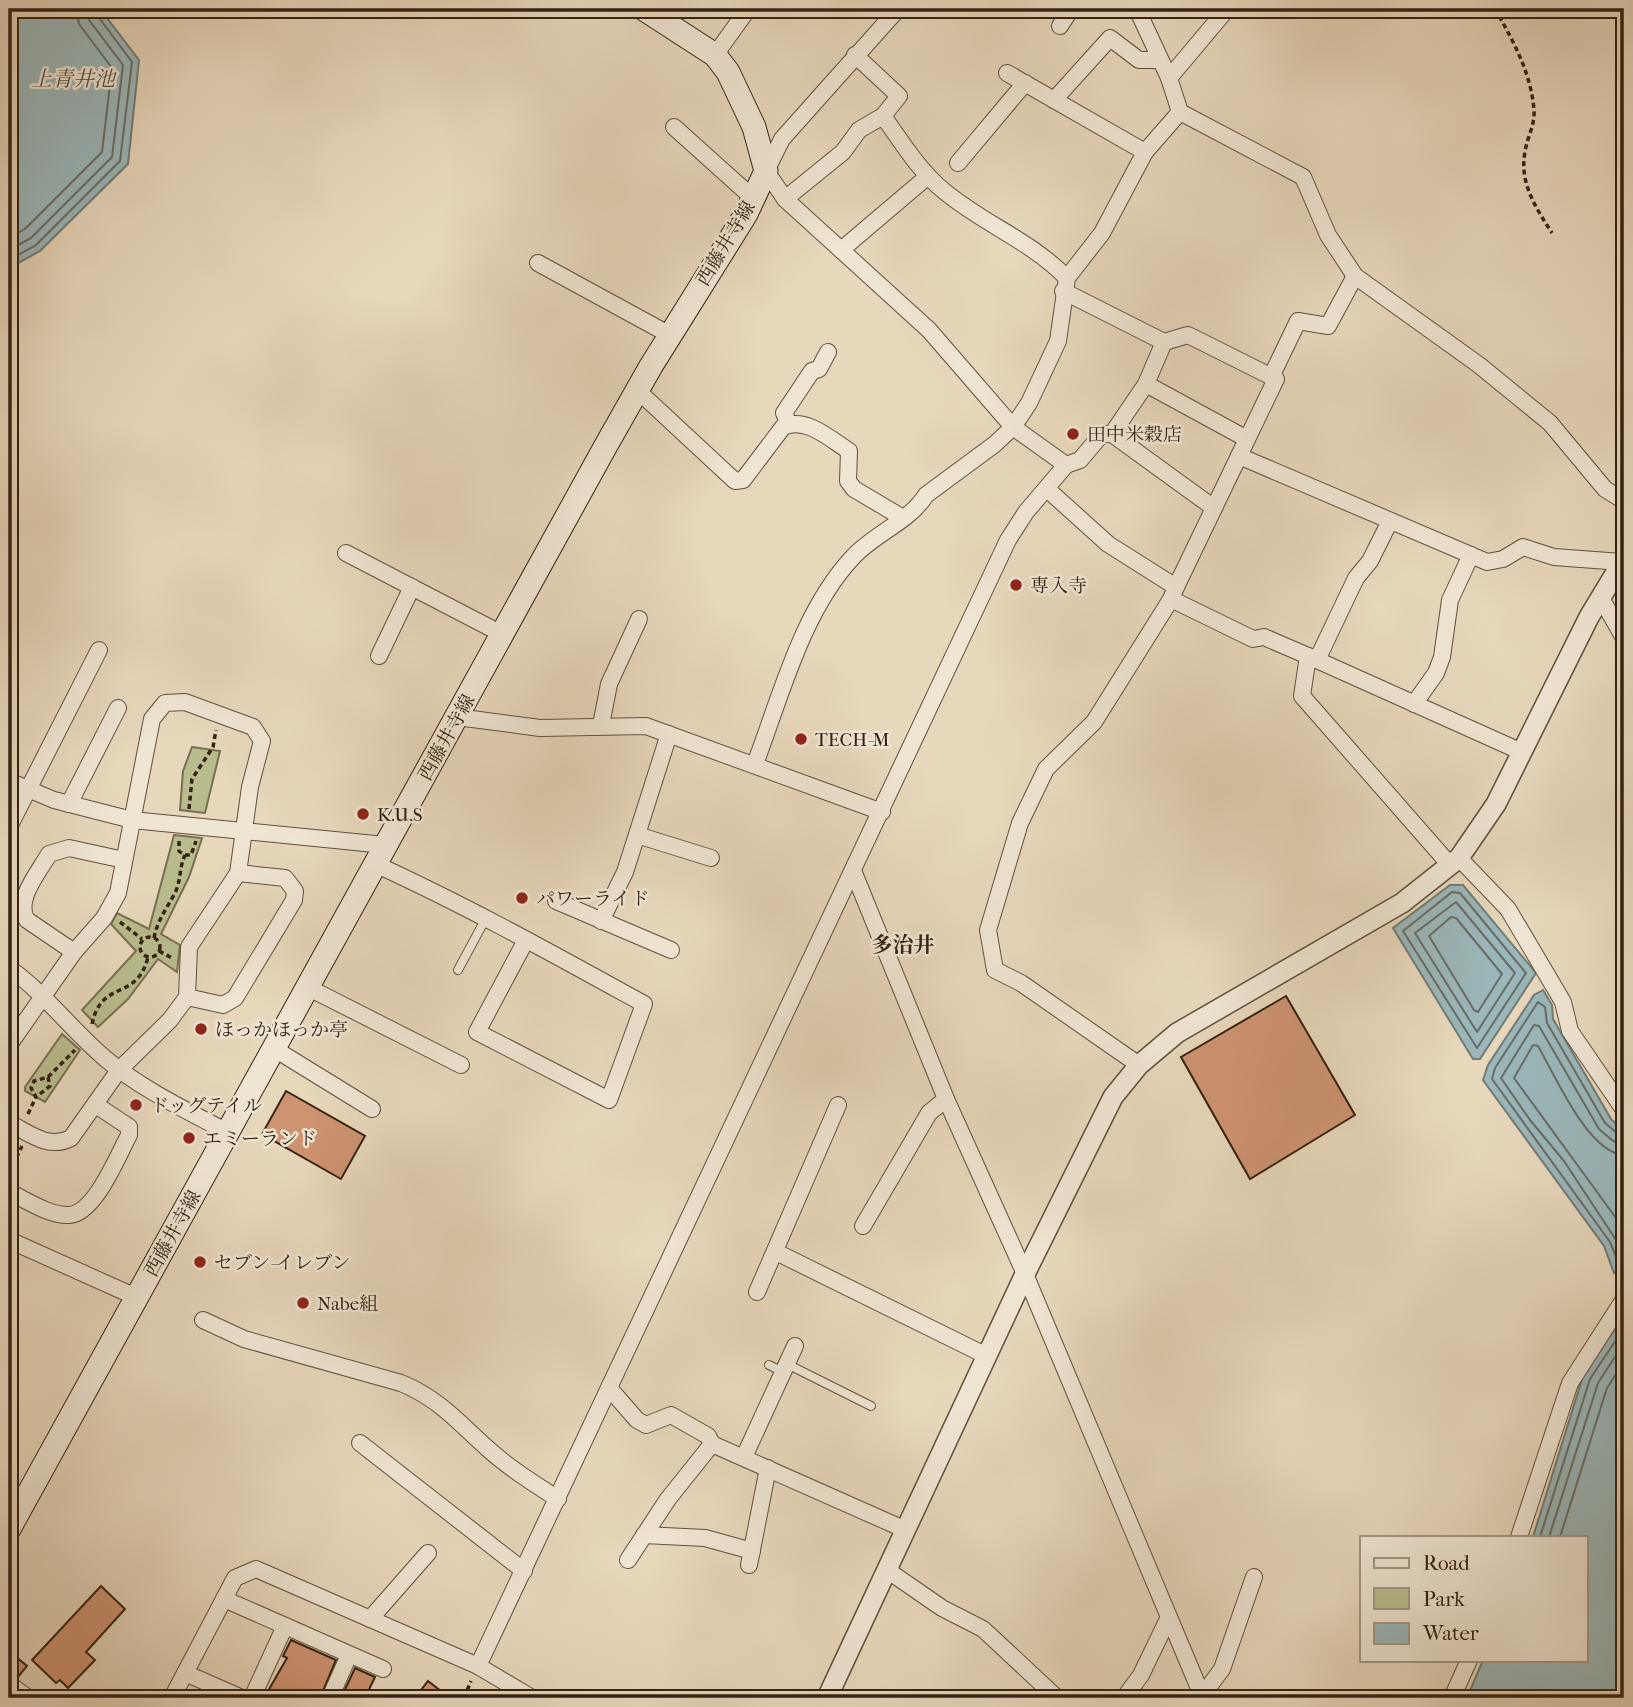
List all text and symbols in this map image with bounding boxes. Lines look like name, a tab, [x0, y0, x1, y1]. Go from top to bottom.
water label: 上青井池	[31, 67, 117, 91]
street label: 西藤井寺線	[692, 197, 760, 290]
place label: 田中米穀店	[1087, 424, 1182, 446]
marker: 田中米穀店	[1065, 426, 1081, 442]
place label: 専入寺	[1030, 575, 1087, 597]
marker: 専入寺	[1008, 577, 1024, 593]
street label: 西藤井寺線	[414, 691, 480, 784]
place label: TECH-M	[815, 729, 890, 751]
marker: TECH-M	[793, 731, 809, 747]
place label: K.U.S	[377, 804, 423, 826]
marker: K.U.S	[355, 806, 371, 822]
place label: パワーライド	[536, 888, 649, 910]
marker: パワーライド	[514, 890, 530, 906]
district label: 多治井	[872, 933, 935, 957]
place label: ほっかほっか亭	[215, 1019, 348, 1041]
marker: ほっかほっか亭	[193, 1021, 209, 1037]
place label: ドッグテイル	[150, 1095, 262, 1117]
marker: ドッグテイル	[128, 1097, 144, 1113]
place label: エミーランド	[203, 1128, 317, 1150]
marker: エミーランド	[181, 1130, 197, 1146]
street label: 西藤井寺線	[140, 1187, 206, 1280]
place label: セブン-イレブン	[214, 1252, 350, 1274]
marker: セブン-イレブン	[192, 1254, 208, 1270]
place label: Nabe組	[317, 1293, 378, 1315]
marker: Nabe組	[295, 1295, 311, 1311]
legend	[1360, 1536, 1588, 1662]
text: Road	[1423, 1551, 1470, 1575]
text: Park	[1423, 1587, 1465, 1611]
text: Water	[1422, 1621, 1479, 1645]

